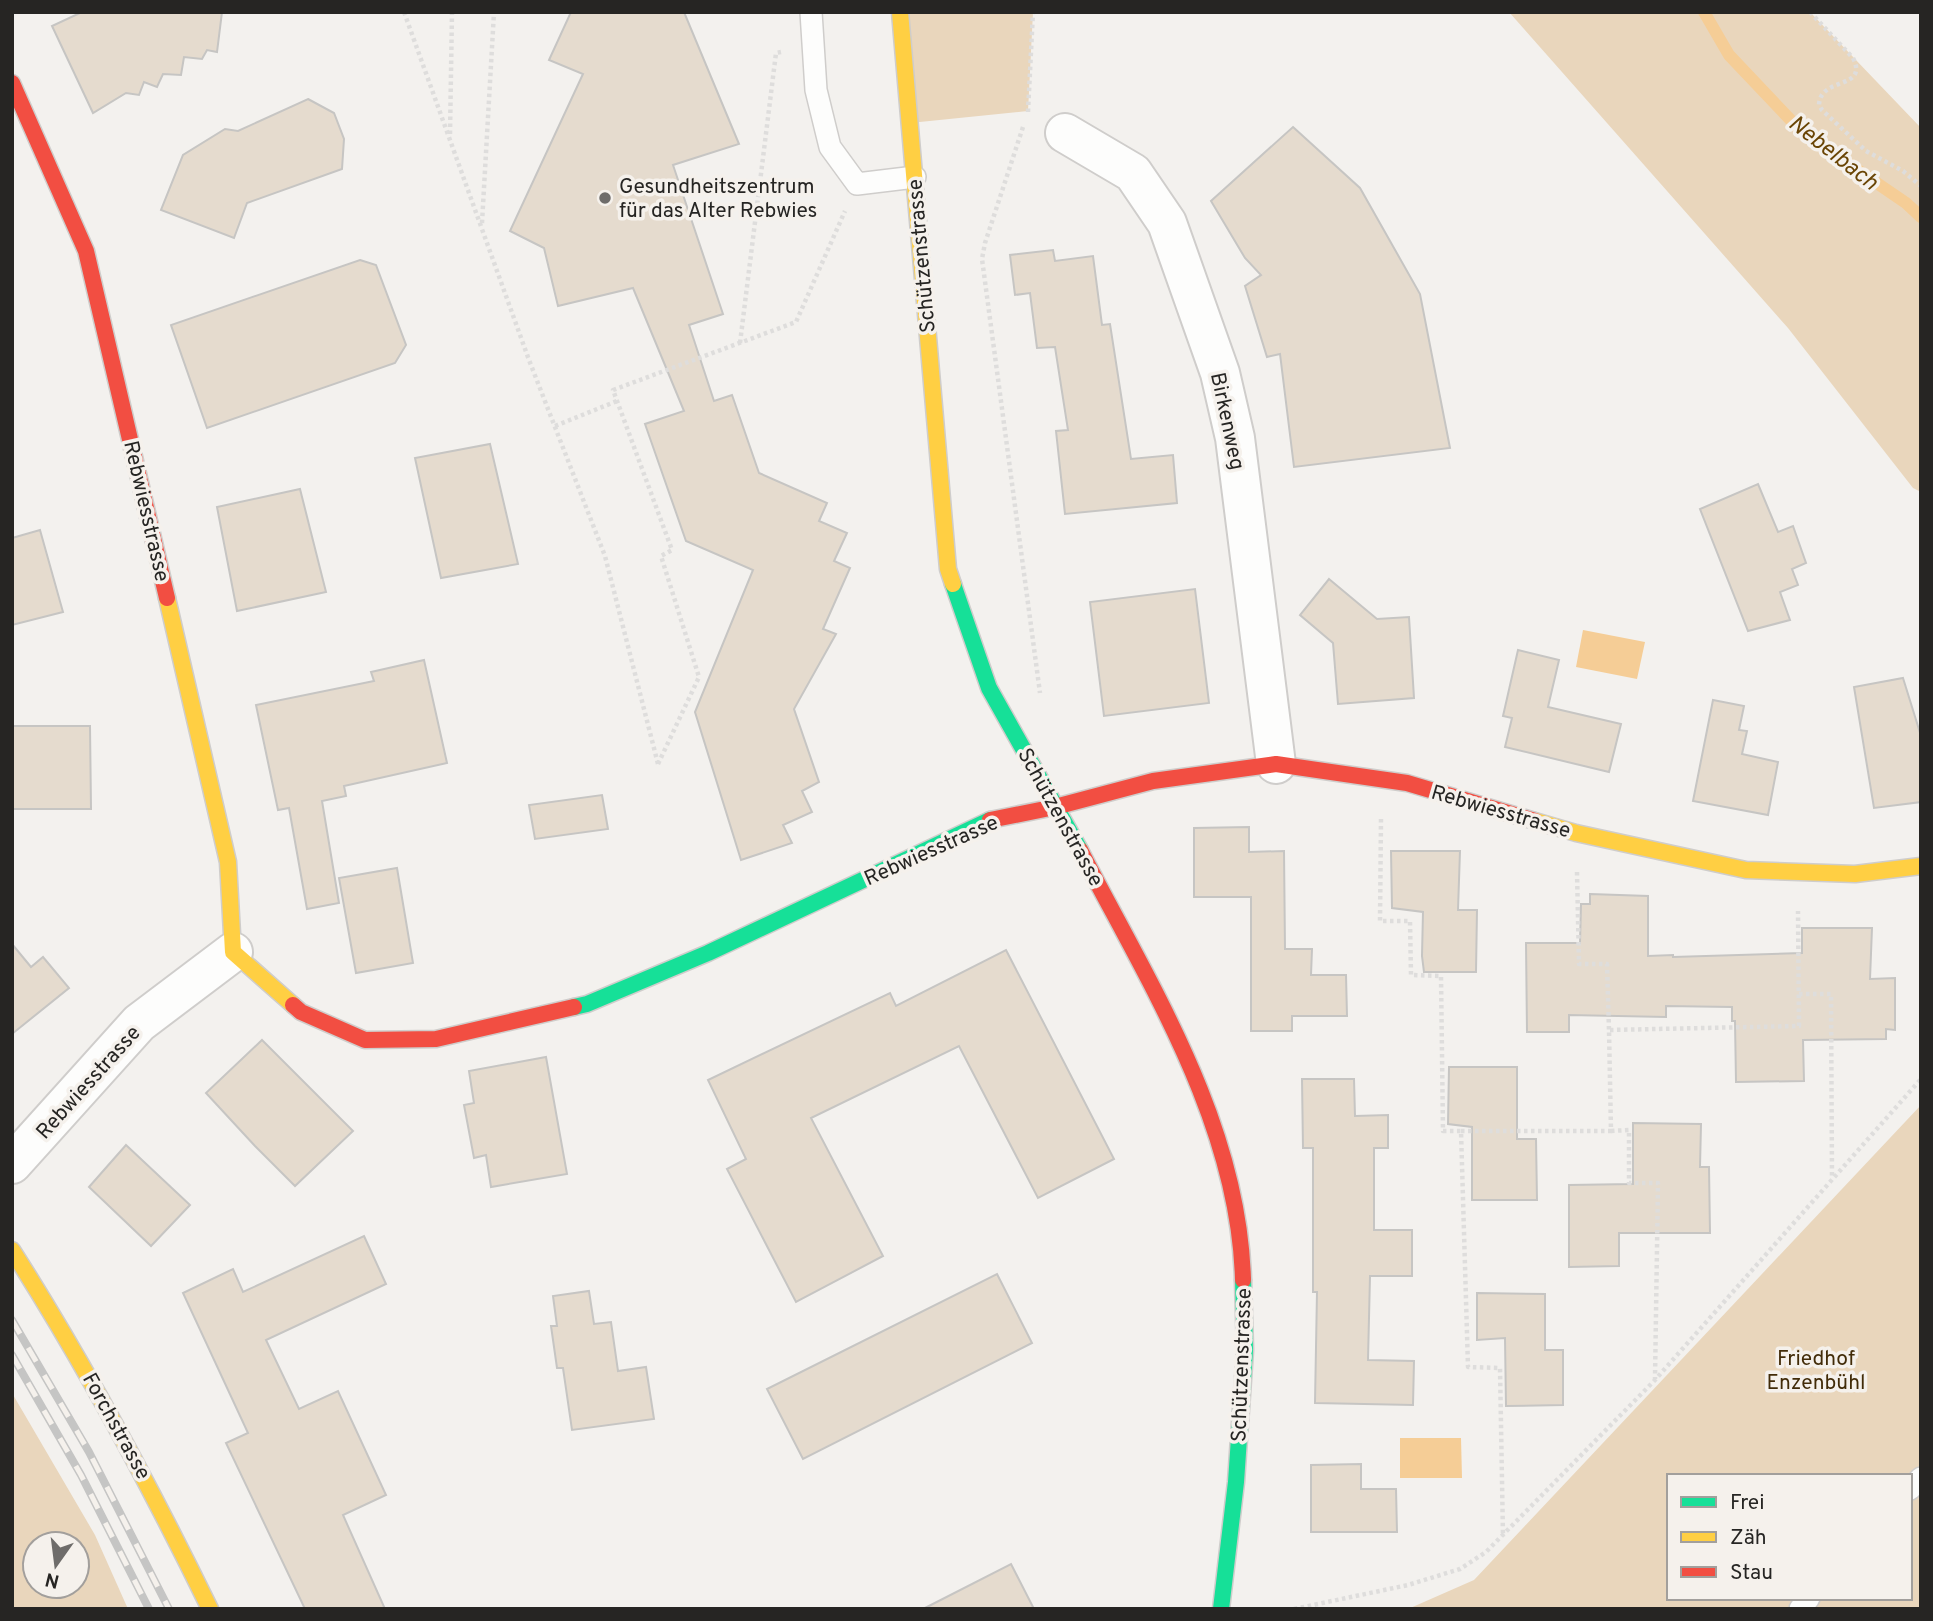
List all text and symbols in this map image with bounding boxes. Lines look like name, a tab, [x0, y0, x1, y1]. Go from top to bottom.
water label: Nebelbach	[1782, 110, 1883, 198]
place label: Gesundheitszentrum für das Alter Rebwies	[619, 174, 817, 225]
street label: Schützenstrasse	[902, 178, 943, 334]
marker: Gesundheitszentrum für das Alter Rebwies	[597, 190, 613, 206]
street label: Birkenweg	[1203, 370, 1250, 473]
street label: Rebwiesstrasse	[116, 438, 175, 584]
street label: Schützenstrasse	[1011, 744, 1109, 892]
street label: Rebwiesstrasse	[1428, 780, 1573, 845]
street label: Rebwiesstrasse	[860, 810, 1003, 893]
street label: Rebwiesstrasse	[31, 1020, 147, 1146]
street label: Schützenstrasse	[1226, 1288, 1259, 1443]
park label: Friedhof Enzenbühl	[1767, 1346, 1865, 1397]
street label: Forchstrasse	[75, 1369, 156, 1485]
legend	[1667, 1474, 1912, 1600]
text: Frei	[1730, 1490, 1765, 1517]
text: Zäh	[1730, 1525, 1767, 1552]
north arrow	[21, 1530, 91, 1600]
text: Stau	[1730, 1560, 1773, 1587]
text: N	[43, 1566, 62, 1593]

